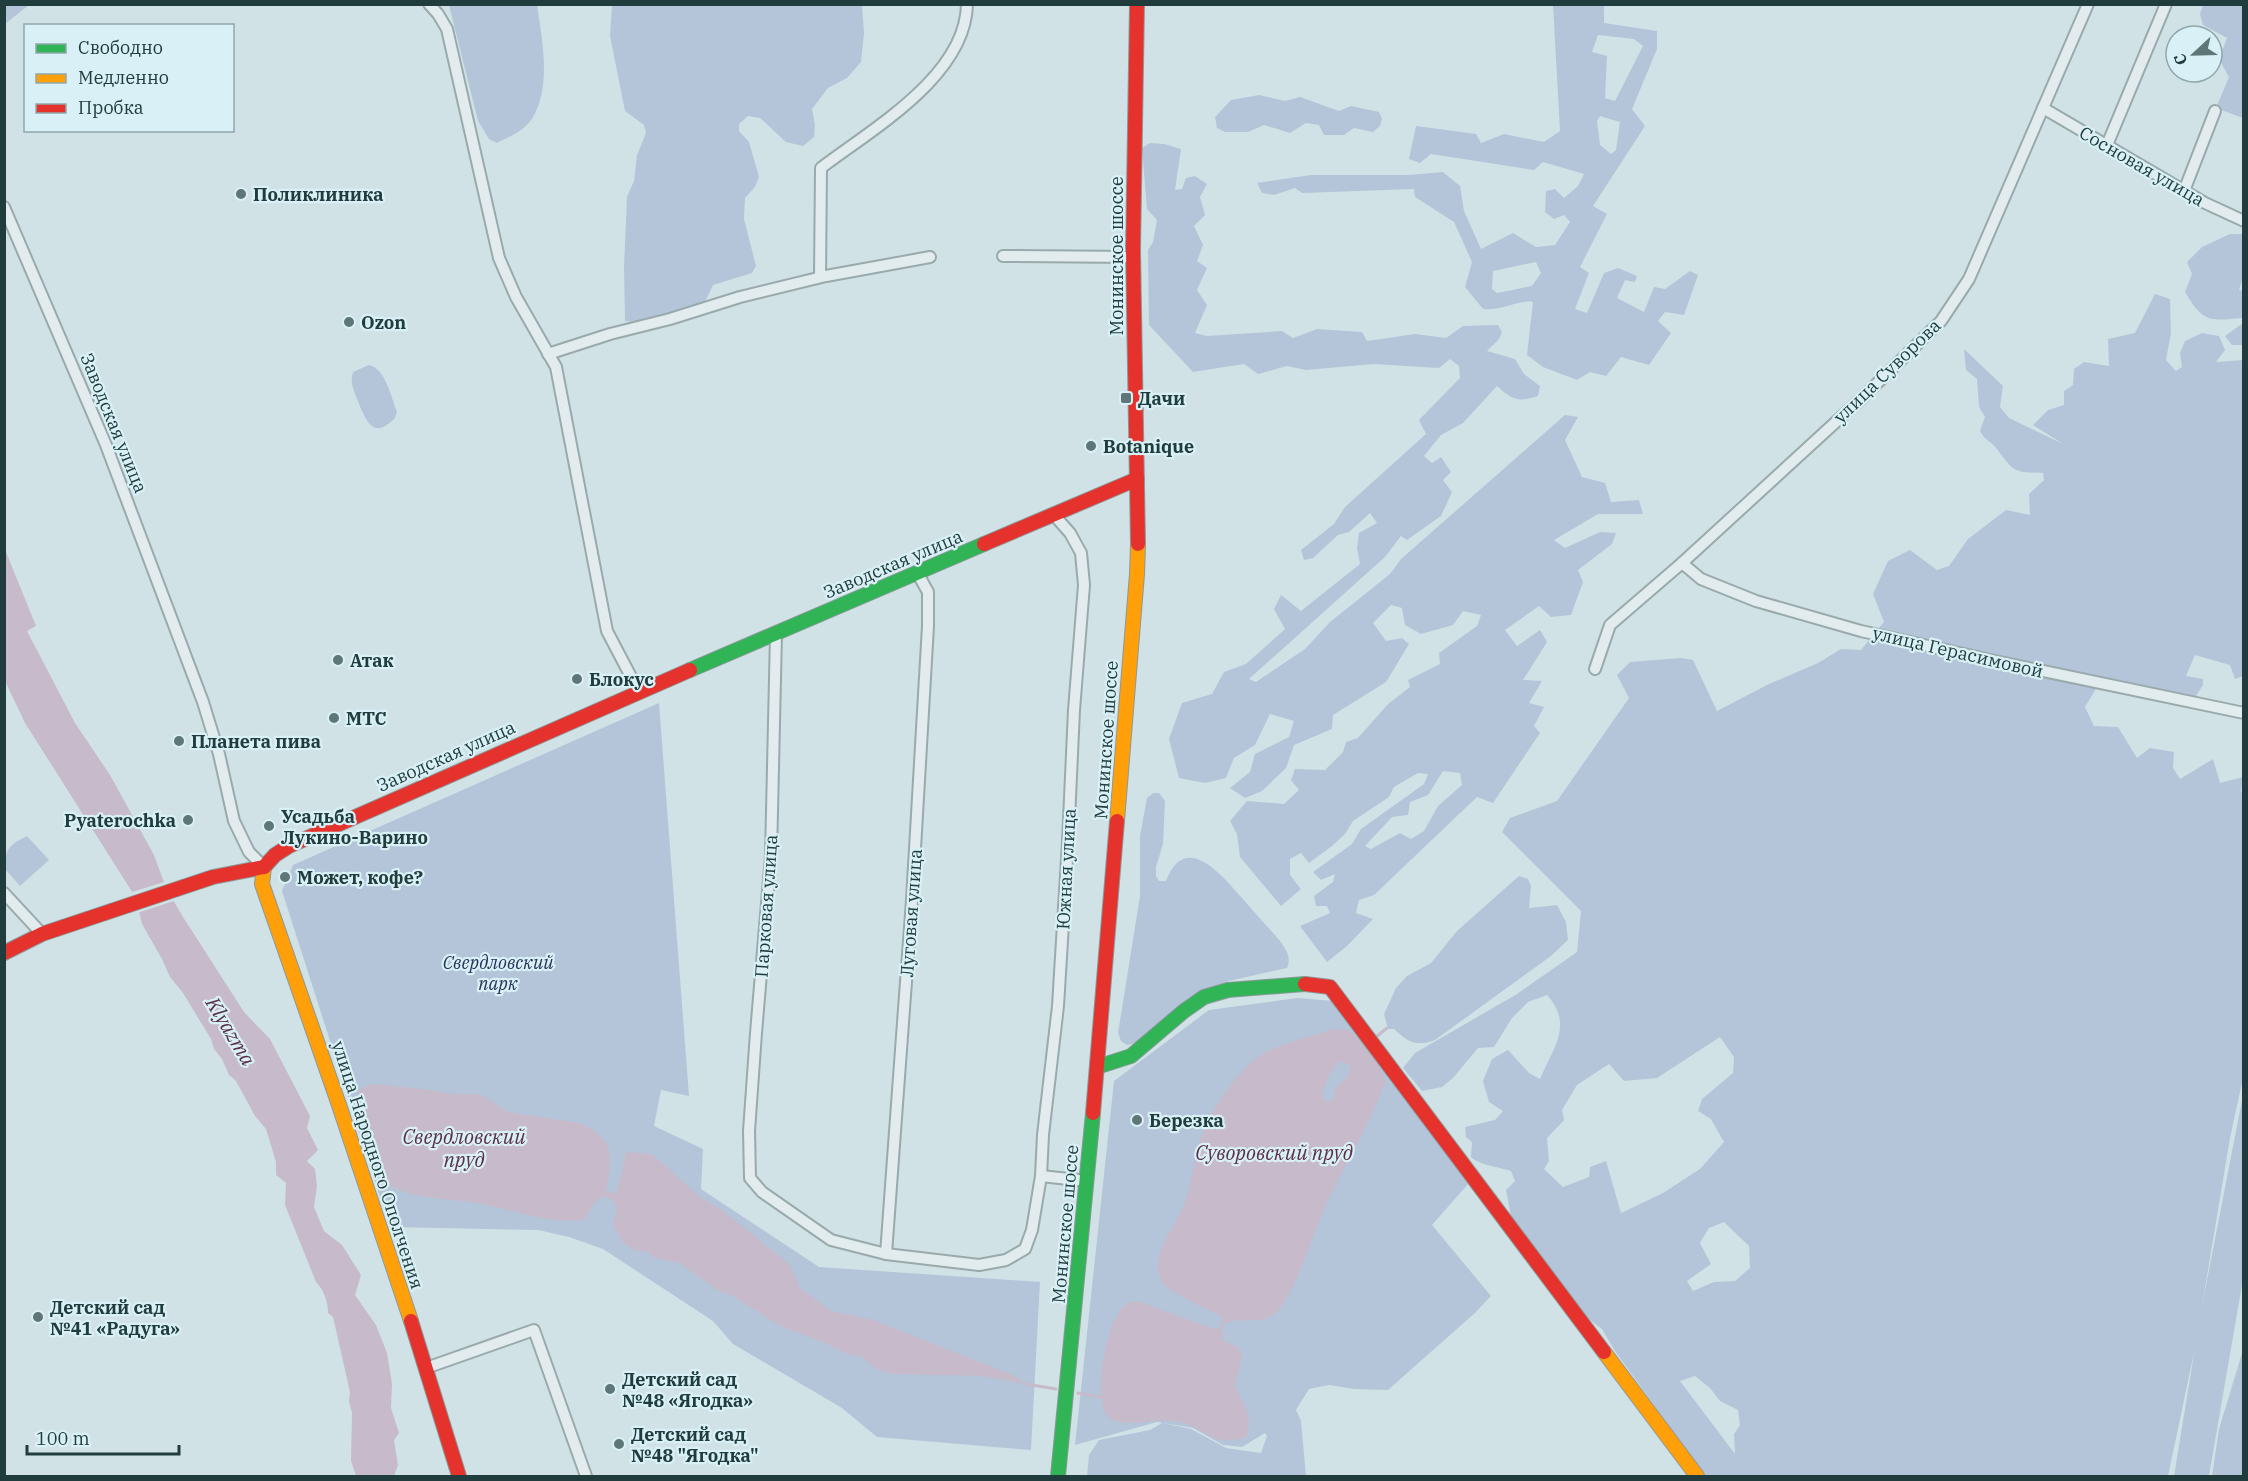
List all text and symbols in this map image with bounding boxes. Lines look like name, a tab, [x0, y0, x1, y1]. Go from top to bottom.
legend	[24, 24, 234, 132]
north arrow	[2164, 24, 2224, 84]
text: Свободно	[78, 36, 163, 59]
text: С	[2169, 51, 2191, 68]
text: Медленно	[78, 66, 169, 89]
text: Пробка	[78, 96, 144, 119]
street label: Сосновая улица	[2075, 121, 2209, 211]
street label: Монинское шоссе	[1105, 176, 1128, 336]
place label: Поликлиника	[253, 183, 383, 206]
marker: Поликлиника	[234, 187, 248, 201]
place label: Ozon	[361, 311, 406, 334]
street label: улица Суворова	[1829, 314, 1946, 428]
marker: Ozon	[342, 315, 356, 329]
street label: Заводская улица	[75, 350, 153, 497]
place label: Дачи	[1138, 387, 1185, 410]
marker: Дачи	[1119, 391, 1133, 405]
place label: Botanique	[1103, 435, 1194, 458]
marker: Botanique	[1084, 439, 1098, 453]
street label: Заводская улица	[820, 524, 966, 604]
street label: улица Герасимовой	[1870, 621, 2046, 683]
place label: Атак	[350, 649, 394, 672]
marker: Атак	[331, 653, 345, 667]
street label: Монинское шоссе	[1089, 660, 1123, 820]
place label: Блокус	[589, 668, 654, 691]
marker: Блокус	[570, 672, 584, 686]
place label: МТС	[346, 707, 386, 730]
marker: МТС	[327, 711, 341, 725]
street label: Заводская улица	[373, 715, 519, 797]
place label: Планета пива	[191, 730, 321, 753]
marker: Планета пива	[172, 734, 186, 748]
place label: Усадьба Лукино-Варино	[281, 805, 428, 849]
street label: Южная улица	[1051, 807, 1081, 930]
place label: Pyaterochka	[64, 809, 176, 832]
marker: Pyaterochka	[181, 813, 195, 827]
marker: Усадьба Лукино-Варино	[262, 819, 276, 833]
street label: Парковая улица	[750, 834, 782, 978]
street label: Луговая улица	[895, 848, 927, 978]
place label: Может, кофе?	[297, 866, 423, 889]
marker: Может, кофе?	[278, 870, 292, 884]
park label: Свердловский парк	[443, 951, 554, 995]
water label: Klyazma	[199, 991, 262, 1070]
street label: улица Народного Ополчения	[327, 1038, 429, 1292]
place label: Березка	[1149, 1109, 1224, 1132]
marker: Березка	[1130, 1113, 1144, 1127]
water label: Свердловский пруд	[402, 1123, 526, 1173]
water label: Суворовский пруд	[1195, 1139, 1353, 1166]
street label: Монинское шоссе	[1047, 1144, 1083, 1304]
place label: Детский сад №41 «Радуга»	[50, 1296, 180, 1340]
marker: Детский сад №41 «Радуга»	[31, 1310, 45, 1324]
place label: Детский сад №48 «Ягодка»	[622, 1368, 753, 1412]
marker: Детский сад №48 «Ягодка»	[603, 1382, 617, 1396]
scale bar	[27, 1418, 178, 1456]
place label: Детский сад №48 "Ягодка"	[631, 1423, 759, 1467]
text: 100 m	[36, 1427, 90, 1450]
marker: Детский сад №48 "Ягодка"	[612, 1437, 626, 1451]

